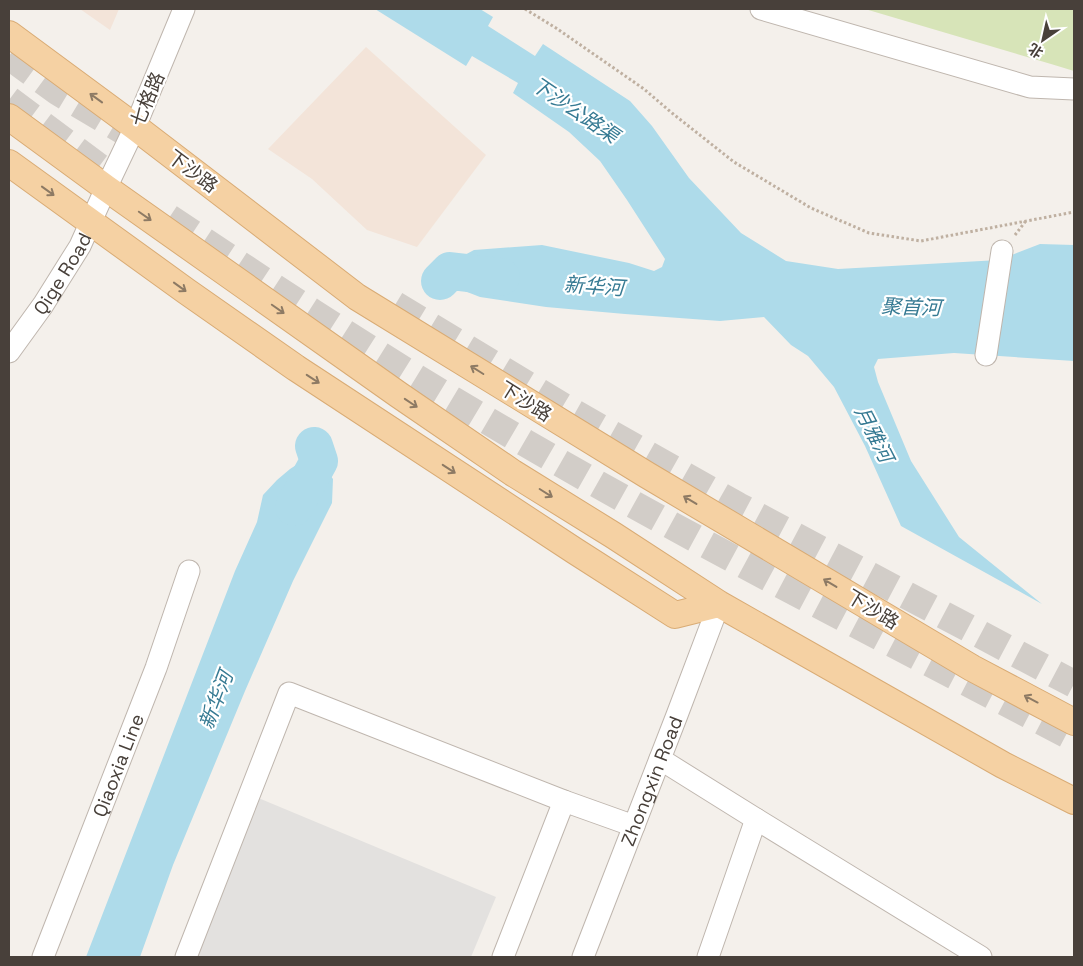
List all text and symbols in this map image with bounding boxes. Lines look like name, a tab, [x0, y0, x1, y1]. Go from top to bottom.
north arrow	[1018, 15, 1068, 65]
text: 北	[1025, 39, 1047, 62]
street label: 七格路	[125, 68, 170, 130]
water label: 下沙公路渠	[526, 71, 626, 150]
one-way arrow	[89, 93, 103, 103]
street label: 下沙路	[162, 144, 223, 199]
one-way arrow	[41, 186, 54, 197]
one-way arrow	[138, 211, 152, 221]
street label: Qige Road	[28, 229, 97, 320]
water label: 新华河	[563, 271, 629, 301]
one-way arrow	[173, 282, 187, 292]
water label: 聚首河	[881, 293, 945, 321]
one-way arrow	[271, 304, 285, 314]
one-way arrow	[470, 365, 484, 375]
one-way arrow	[306, 374, 320, 385]
street label: 下沙路	[495, 376, 557, 427]
one-way arrow	[404, 398, 418, 408]
water label: 月雅河	[849, 401, 901, 470]
one-way arrow	[442, 463, 456, 474]
one-way arrow	[539, 488, 553, 499]
one-way arrow	[683, 495, 697, 505]
one-way arrow	[823, 578, 837, 588]
street label: 下沙路	[842, 584, 904, 635]
water label: 新华河	[193, 664, 240, 733]
one-way arrow	[1024, 694, 1039, 703]
street label: Qiaoxia Line	[87, 710, 150, 821]
street label: Zhongxin Road	[615, 712, 688, 850]

